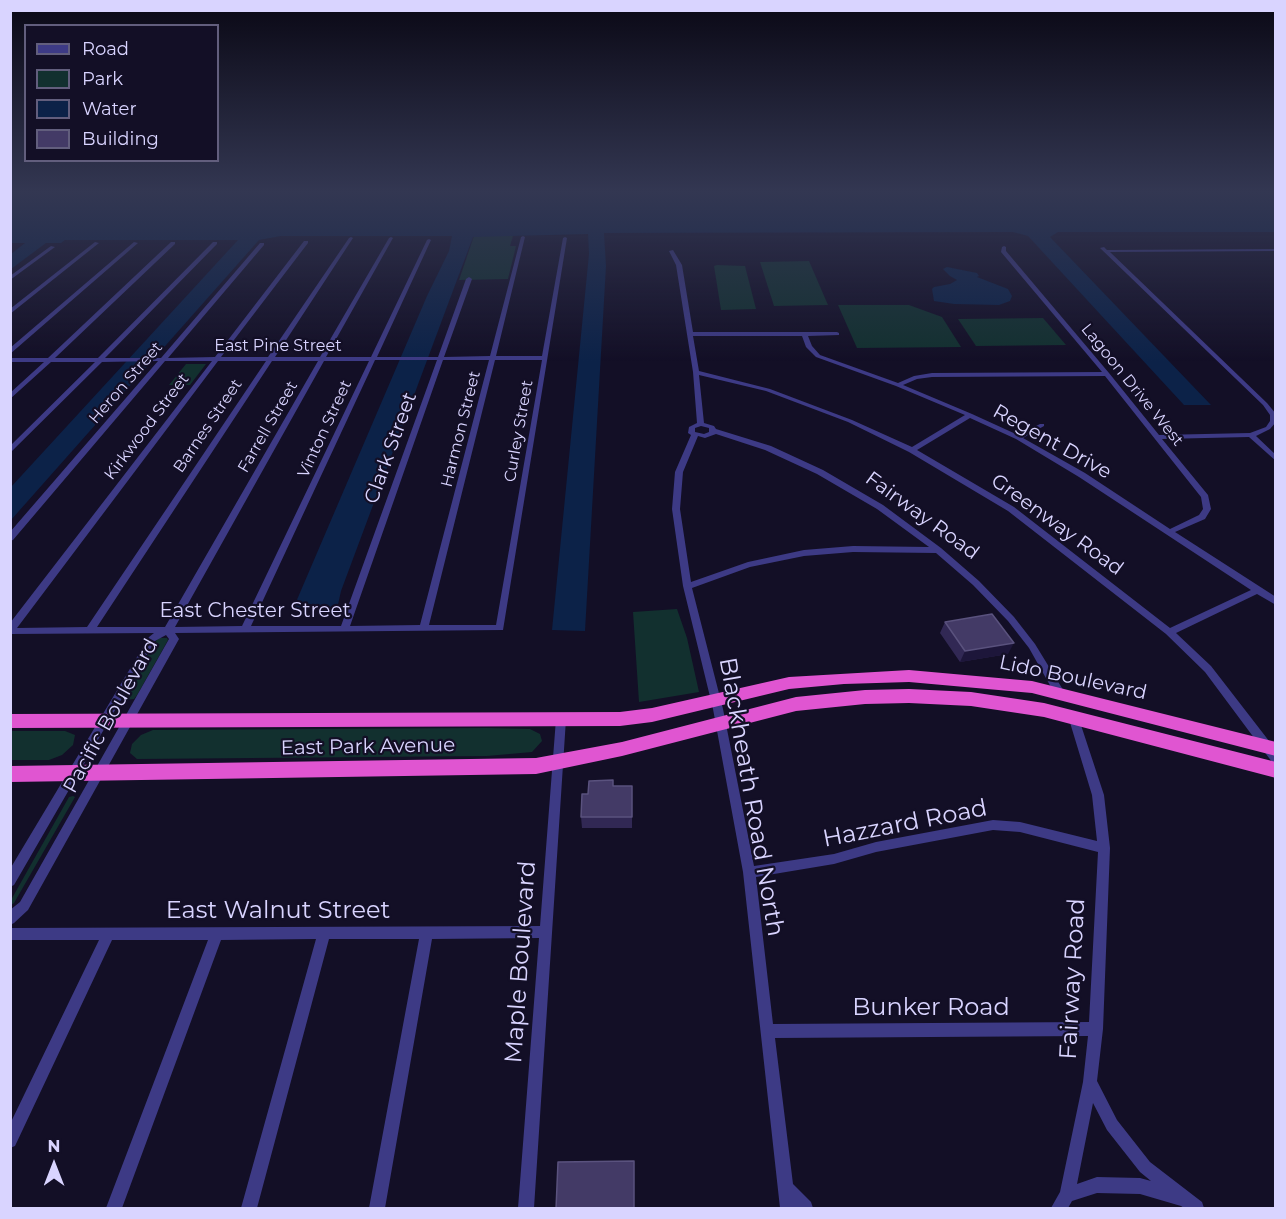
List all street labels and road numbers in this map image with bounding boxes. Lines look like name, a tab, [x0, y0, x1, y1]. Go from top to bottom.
street label: Lagoon Drive West	[1077, 320, 1187, 450]
street label: East Pine Street	[214, 336, 342, 356]
street label: Heron Street	[85, 338, 167, 428]
street label: Harmon Street	[437, 369, 485, 489]
street label: Kirkwood Street	[101, 370, 193, 484]
street label: Barnes Street	[170, 376, 246, 476]
street label: Vinton Street	[294, 377, 356, 481]
street label: Farrell Street	[234, 378, 302, 476]
street label: Curley Street	[501, 379, 537, 483]
street label: Clark Street	[360, 389, 422, 507]
street label: Regent Drive	[989, 400, 1115, 484]
street label: Fairway Road	[860, 467, 984, 565]
street label: Greenway Road	[986, 469, 1128, 581]
street label: East Chester Street	[159, 599, 351, 623]
street label: Pacific Boulevard	[59, 635, 163, 797]
street label: Lido Boulevard	[997, 651, 1149, 705]
street label: Blackheath Road North	[712, 655, 790, 939]
street label: East Park Avenue	[281, 733, 455, 761]
street label: Hazzard Road	[820, 794, 990, 854]
street label: Maple Boulevard	[500, 860, 542, 1064]
street label: East Walnut Street	[166, 897, 390, 925]
street label: Fairway Road	[1054, 898, 1092, 1060]
street label: Bunker Road	[852, 994, 1010, 1022]

